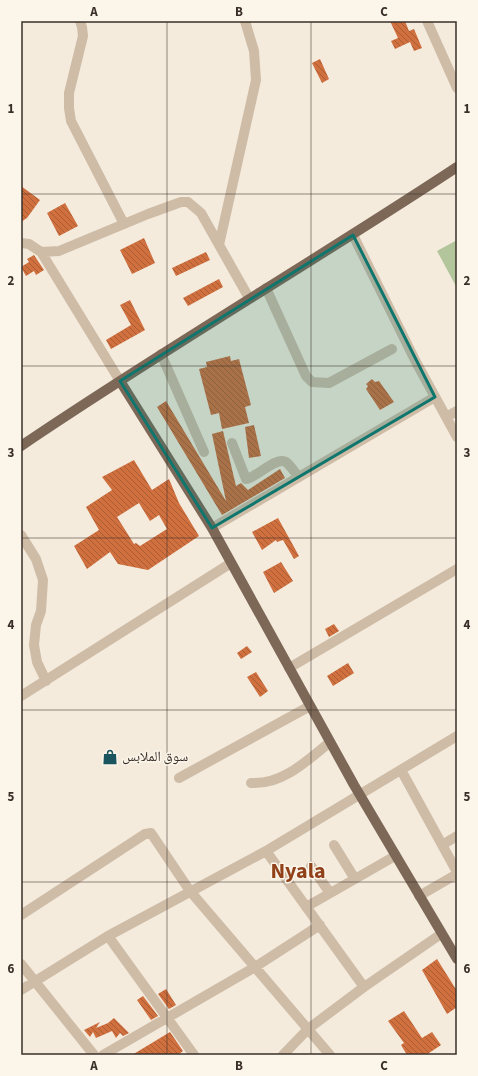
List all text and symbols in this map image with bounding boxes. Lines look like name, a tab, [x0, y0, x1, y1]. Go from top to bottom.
text: A	[89, 3, 98, 21]
text: B	[235, 3, 243, 21]
text: C	[380, 3, 388, 21]
text: 1	[8, 100, 15, 118]
text: 1	[464, 100, 471, 118]
text: 2	[8, 272, 15, 290]
text: 2	[464, 272, 471, 290]
text: 3	[8, 444, 15, 462]
text: 3	[464, 444, 471, 462]
text: 4	[8, 616, 15, 634]
text: 4	[464, 616, 471, 634]
place label: سوق الملابس	[122, 747, 188, 767]
shop icon: سوق الملابس	[101, 748, 119, 766]
text: 5	[8, 788, 15, 806]
text: 5	[464, 788, 471, 806]
district label: Nyala	[270, 855, 326, 887]
text: 6	[8, 960, 15, 978]
text: 6	[464, 960, 471, 978]
text: A	[89, 1057, 98, 1075]
text: B	[235, 1057, 243, 1075]
text: C	[380, 1057, 388, 1075]

